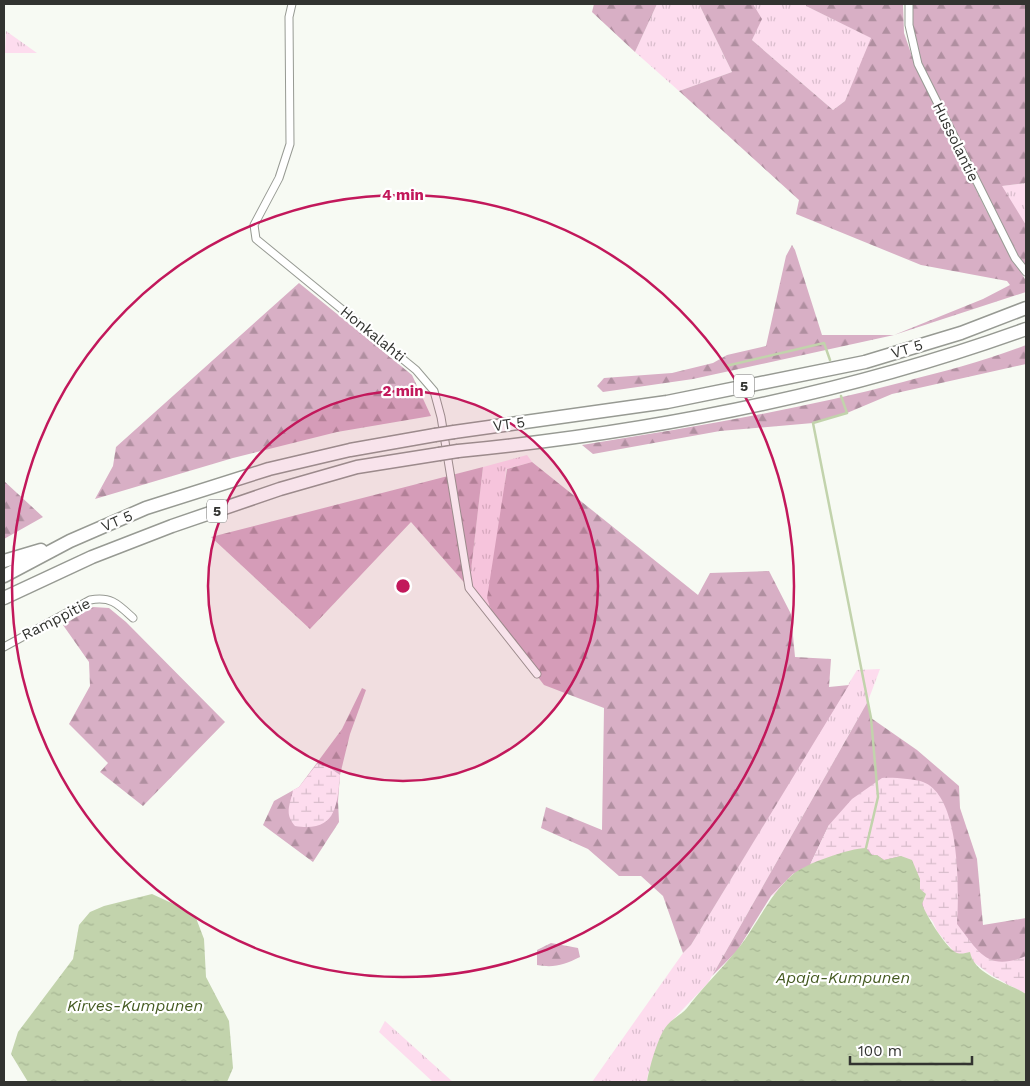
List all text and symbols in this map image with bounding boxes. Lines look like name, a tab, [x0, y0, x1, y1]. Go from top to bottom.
street label: Hussolantie	[929, 99, 983, 185]
text: 4 min	[382, 186, 424, 204]
street label: Honkalahti	[337, 302, 409, 366]
street label: VT 5	[889, 336, 925, 362]
road number: 5	[734, 374, 754, 398]
text: 2 min	[382, 382, 424, 400]
street label: VT 5	[492, 413, 526, 435]
road number: 5	[207, 500, 227, 522]
street label: VT 5	[99, 506, 135, 536]
centre of rings	[394, 577, 412, 595]
street label: Ramppitie	[19, 594, 93, 644]
water label: Apaja-Kumpunen	[775, 968, 910, 987]
water label: Kirves-Kumpunen	[67, 996, 203, 1015]
scale bar	[850, 1034, 972, 1066]
text: 100 m	[858, 1042, 902, 1060]

